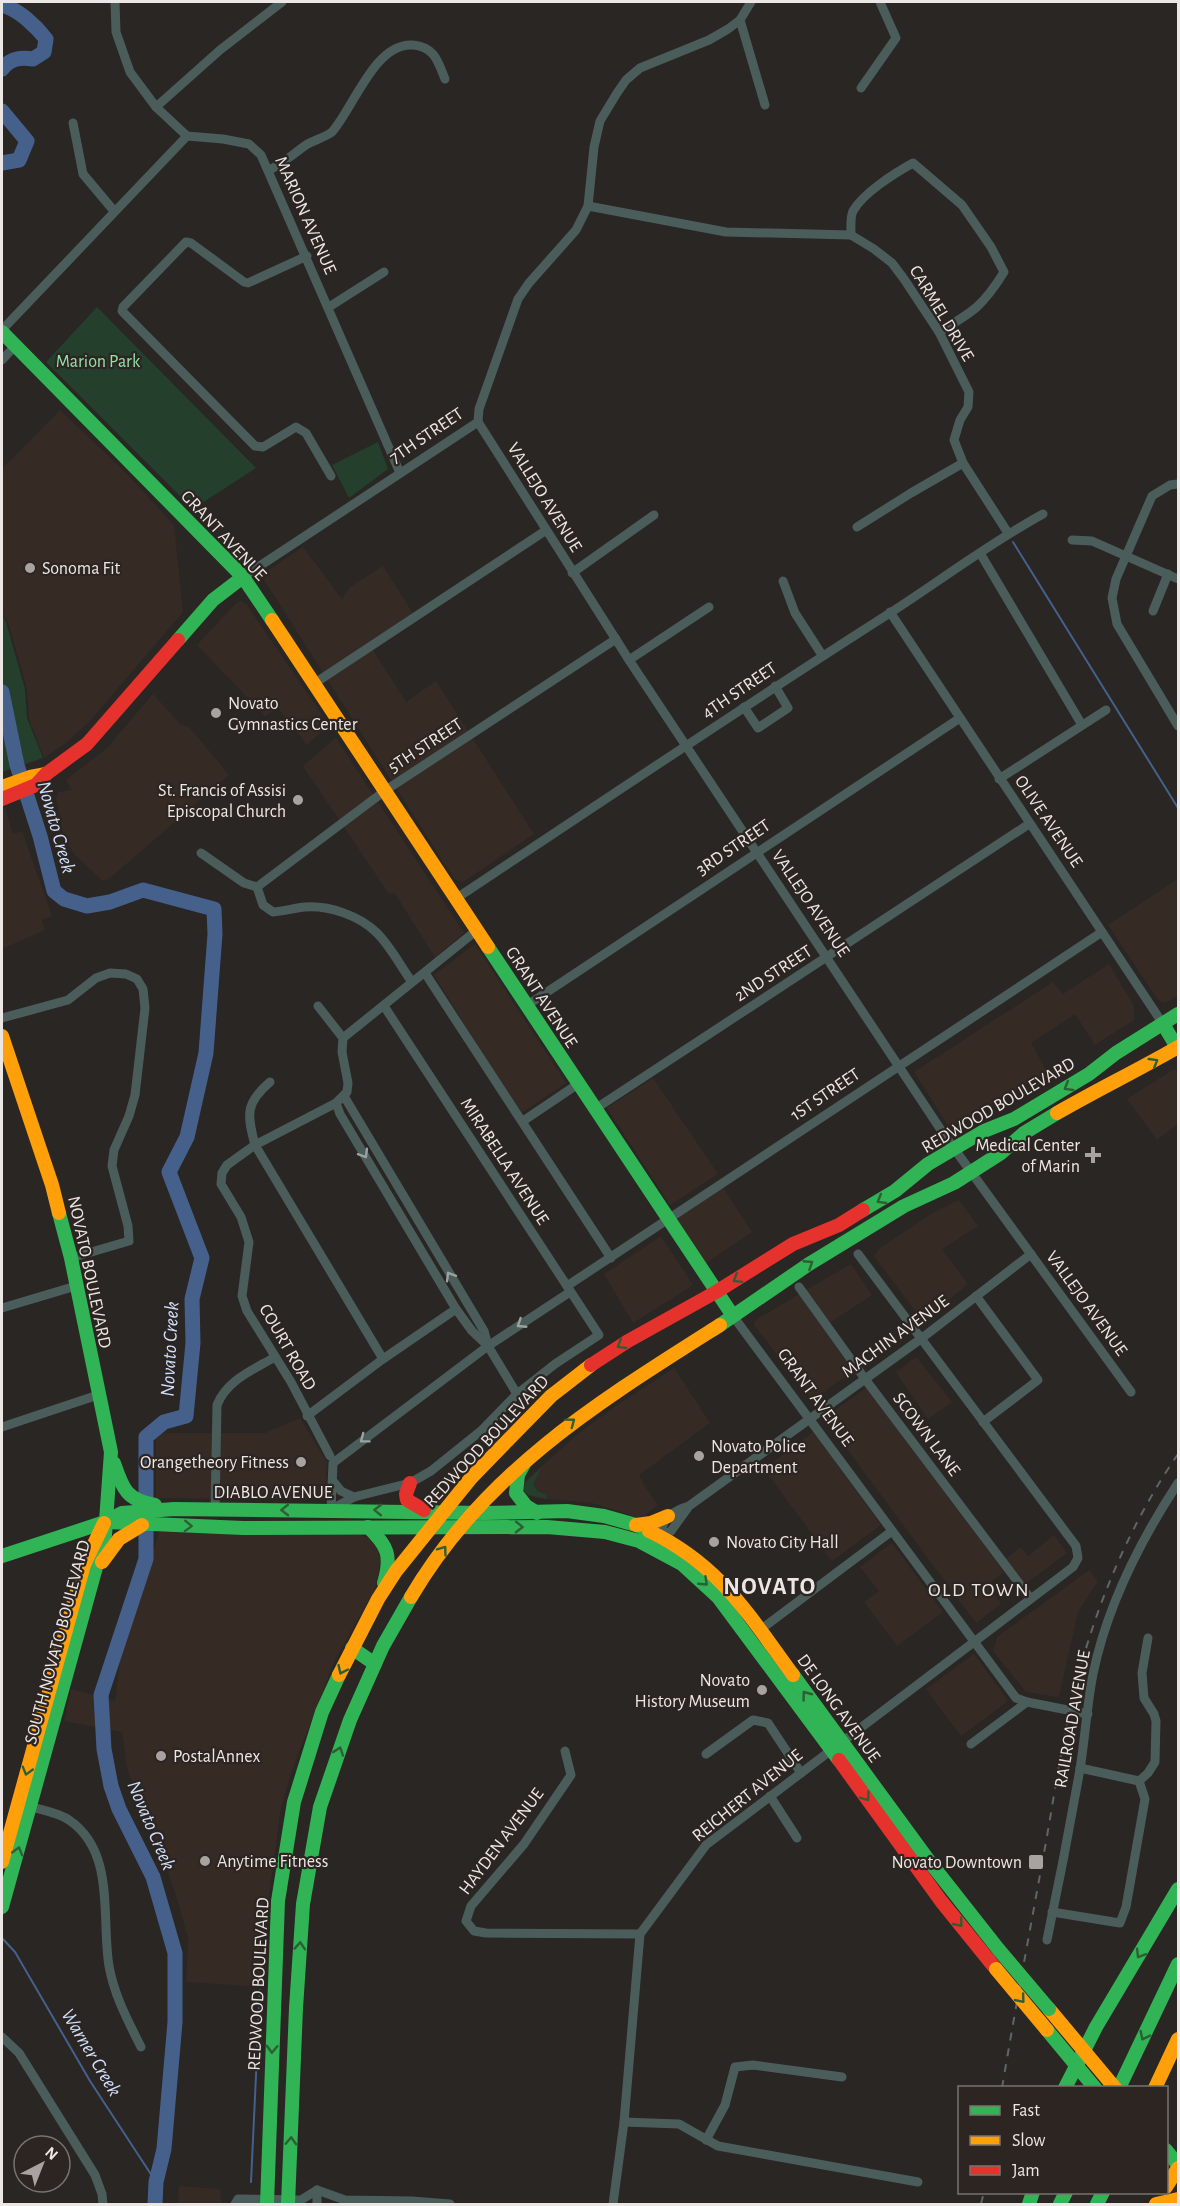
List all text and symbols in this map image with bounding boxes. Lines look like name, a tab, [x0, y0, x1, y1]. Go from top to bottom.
street label: MARION AVENUE	[271, 154, 339, 277]
street label: CARMEL DRIVE	[906, 263, 977, 365]
park label: Marion Park	[56, 353, 141, 371]
street label: 7TH STREET	[386, 405, 467, 467]
street label: VALLEJO AVENUE	[504, 440, 585, 555]
street label: GRANT AVENUE	[177, 487, 270, 585]
place label: Sonoma Fit	[42, 560, 121, 578]
marker: Sonoma Fit	[23, 561, 37, 575]
street label: 4TH STREET	[699, 659, 780, 722]
place label: Novato Gymnastics Center	[228, 695, 358, 734]
marker: Novato Gymnastics Center	[209, 706, 223, 720]
street label: 5TH STREET	[385, 715, 466, 776]
street label: OLIVE AVENUE	[1011, 772, 1086, 871]
water label: Novato Creek	[33, 779, 79, 876]
place label: St. Francis of Assisi Episcopal Church	[158, 782, 286, 821]
marker: St. Francis of Assisi Episcopal Church	[291, 793, 305, 807]
street label: 3RD STREET	[693, 816, 774, 879]
street label: VALLEJO AVENUE	[768, 847, 853, 960]
street label: 2ND STREET	[732, 942, 816, 1005]
street label: GRANT AVENUE	[502, 944, 580, 1051]
street label: REDWOOD BOULEVARD	[919, 1055, 1078, 1157]
one-way arrow	[1147, 1058, 1158, 1069]
street label: 1ST STREET	[788, 1065, 864, 1124]
one-way arrow	[1064, 1079, 1074, 1091]
street label: MIRABELLA AVENUE	[457, 1095, 552, 1228]
place label: Medical Center of Marin	[976, 1137, 1080, 1176]
marker: Medical Center of Marin	[1084, 1146, 1102, 1164]
one-way arrow	[357, 1148, 368, 1158]
one-way arrow	[877, 1192, 887, 1204]
street label: NOVATO BOULEVARD	[64, 1194, 114, 1350]
street label: VALLEJO AVENUE	[1042, 1248, 1130, 1360]
one-way arrow	[803, 1260, 813, 1272]
one-way arrow	[446, 1272, 458, 1282]
one-way arrow	[732, 1272, 743, 1283]
street label: MACHIN AVENUE	[839, 1292, 953, 1381]
water label: Novato Creek	[158, 1301, 182, 1397]
street label: COURT ROAD	[255, 1301, 319, 1394]
one-way arrow	[517, 1317, 528, 1328]
one-way arrow	[617, 1338, 627, 1350]
street label: GRANT AVENUE	[774, 1345, 857, 1450]
street label: REDWOOD BOULEVARD	[421, 1372, 552, 1511]
street label: SCOWN LANE	[889, 1390, 963, 1480]
one-way arrow	[565, 1419, 576, 1430]
one-way arrow	[359, 1432, 370, 1443]
place label: Novato Police Department	[711, 1438, 806, 1477]
marker: Novato Police Department	[692, 1449, 706, 1463]
place label: Orangetheory Fitness	[140, 1454, 289, 1472]
marker: Orangetheory Fitness	[294, 1455, 308, 1469]
street label: DIABLO AVENUE	[214, 1484, 333, 1502]
one-way arrow	[280, 1504, 289, 1516]
one-way arrow	[374, 1504, 383, 1517]
one-way arrow	[184, 1520, 193, 1532]
one-way arrow	[515, 1521, 524, 1534]
place label: Novato City Hall	[726, 1534, 839, 1552]
marker: Novato City Hall	[707, 1535, 721, 1549]
street label: SOUTH NOVATO BOULEVARD	[22, 1538, 94, 1746]
one-way arrow	[436, 1546, 447, 1557]
one-way arrow	[697, 1575, 707, 1586]
district label: NOVATO	[723, 1575, 817, 1599]
district label: OLD TOWN	[928, 1580, 1030, 1600]
street label: RAILROAD AVENUE	[1052, 1648, 1094, 1790]
street label: DE LONG AVENUE	[793, 1651, 883, 1766]
one-way arrow	[337, 1663, 349, 1674]
place label: Novato History Museum	[634, 1672, 750, 1711]
marker: Novato History Museum	[755, 1683, 769, 1697]
one-way arrow	[803, 1691, 814, 1702]
one-way arrow	[331, 1746, 344, 1757]
street label: REICHERT AVENUE	[689, 1746, 806, 1845]
place label: PostalAnnex	[173, 1748, 261, 1766]
marker: PostalAnnex	[154, 1749, 168, 1763]
one-way arrow	[22, 1765, 34, 1776]
water label: Novato Creek	[123, 1778, 179, 1873]
street label: HAYDEN AVENUE	[456, 1785, 548, 1898]
one-way arrow	[859, 1790, 870, 1801]
one-way arrow	[11, 1846, 23, 1857]
place label: Anytime Fitness	[217, 1853, 328, 1871]
marker: Novato Downtown	[1027, 1853, 1045, 1871]
marker: Anytime Fitness	[198, 1854, 212, 1868]
place label: Novato Downtown	[891, 1854, 1022, 1872]
street label: REDWOOD BOULEVARD	[245, 1897, 273, 2071]
one-way arrow	[951, 1916, 962, 1927]
one-way arrow	[293, 1942, 306, 1951]
one-way arrow	[1135, 1948, 1147, 1958]
one-way arrow	[1014, 1992, 1025, 2003]
water label: Warner Creek	[57, 2005, 125, 2100]
one-way arrow	[1139, 2029, 1151, 2040]
one-way arrow	[266, 2045, 279, 2054]
legend	[958, 2086, 1168, 2194]
text: Fast	[1012, 2102, 1040, 2120]
text: Slow	[1012, 2132, 1045, 2150]
north arrow	[12, 2134, 72, 2194]
one-way arrow	[284, 2137, 297, 2146]
text: N	[42, 2144, 61, 2163]
text: Jam	[1012, 2162, 1040, 2180]

